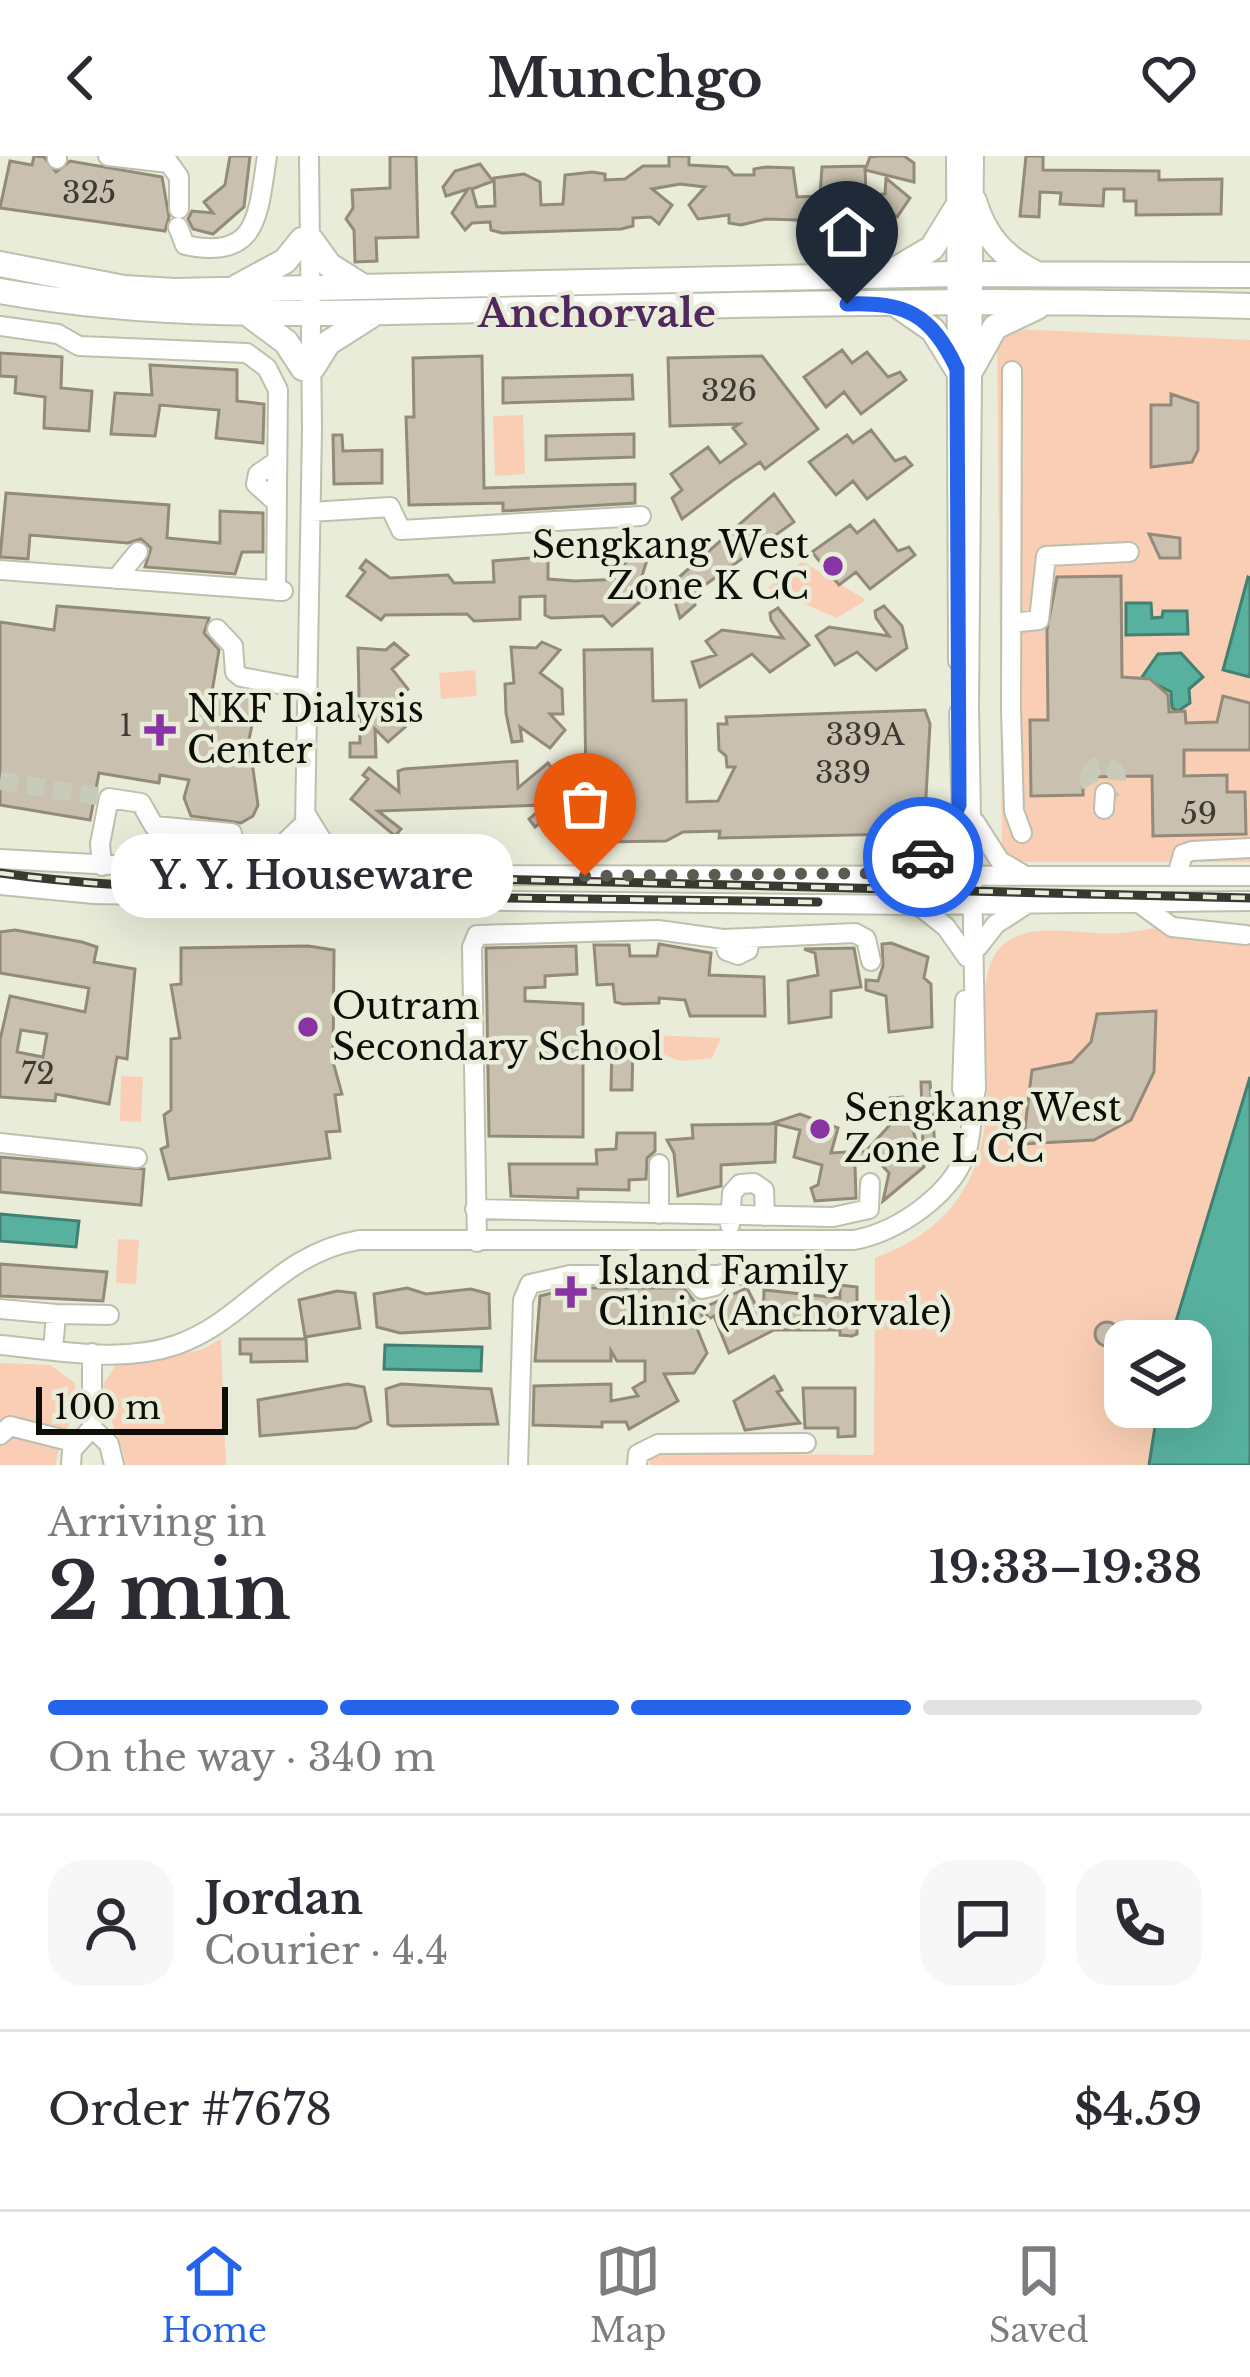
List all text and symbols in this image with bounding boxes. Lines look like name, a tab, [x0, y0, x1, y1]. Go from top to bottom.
icon: back	[48, 45, 114, 111]
text: Munchgo	[487, 45, 763, 112]
icon: heart	[1136, 45, 1202, 111]
house number: 325	[62, 174, 116, 211]
pin	[796, 181, 898, 304]
icon: home	[814, 199, 880, 265]
district label: Anchorvale	[477, 289, 716, 338]
house number: 326	[701, 372, 757, 409]
place label: Sengkang West Zone K CC	[532, 523, 809, 609]
marker: Sengkang West Zone K CC	[820, 553, 846, 579]
place label: NKF Dialysis Center	[187, 687, 424, 773]
house number: 1	[119, 707, 133, 744]
marker: NKF Dialysis Center	[144, 714, 176, 746]
house number: 339A	[826, 716, 905, 753]
pin	[534, 753, 636, 876]
house number: 339	[815, 754, 871, 791]
icon: bag	[552, 771, 618, 837]
house number: 59	[1181, 795, 1217, 832]
courier	[863, 797, 983, 917]
icon: car	[890, 824, 956, 890]
callout: Y. Y. Houseware	[111, 834, 513, 918]
text: Y. Y. Houseware	[150, 851, 474, 900]
place label: Outram Secondary School	[332, 984, 663, 1070]
marker: Outram Secondary School	[295, 1014, 321, 1040]
house number: 72	[21, 1055, 55, 1092]
place label: Sengkang West Zone L CC	[844, 1086, 1122, 1172]
marker: Sengkang West Zone L CC	[807, 1116, 833, 1142]
place label: Island Family Clinic (Anchorvale)	[598, 1249, 952, 1335]
marker: Island Family Clinic (Anchorvale)	[555, 1276, 587, 1308]
map controls	[1104, 1320, 1212, 1428]
button: layers	[1104, 1320, 1212, 1428]
scale bar	[36, 1381, 228, 1434]
text: 100 m	[54, 1387, 161, 1428]
text: Arriving in	[48, 1498, 267, 1547]
text: 19:33–19:38	[929, 1539, 1202, 1595]
text: 2 min	[48, 1543, 291, 1640]
text: On the way · 340 m	[48, 1733, 436, 1782]
button: person	[48, 1860, 174, 1986]
button: chat	[920, 1860, 1046, 1986]
button: phone	[1076, 1860, 1202, 1986]
text: Jordan	[204, 1870, 363, 1926]
text: Courier · 4.4	[204, 1926, 448, 1975]
text: Order #7678	[48, 2081, 332, 2137]
text: $4.59	[1074, 2081, 1202, 2137]
tab: Home	[161, 2238, 267, 2351]
tab: Map	[590, 2238, 666, 2351]
tab: Saved	[989, 2238, 1089, 2351]

